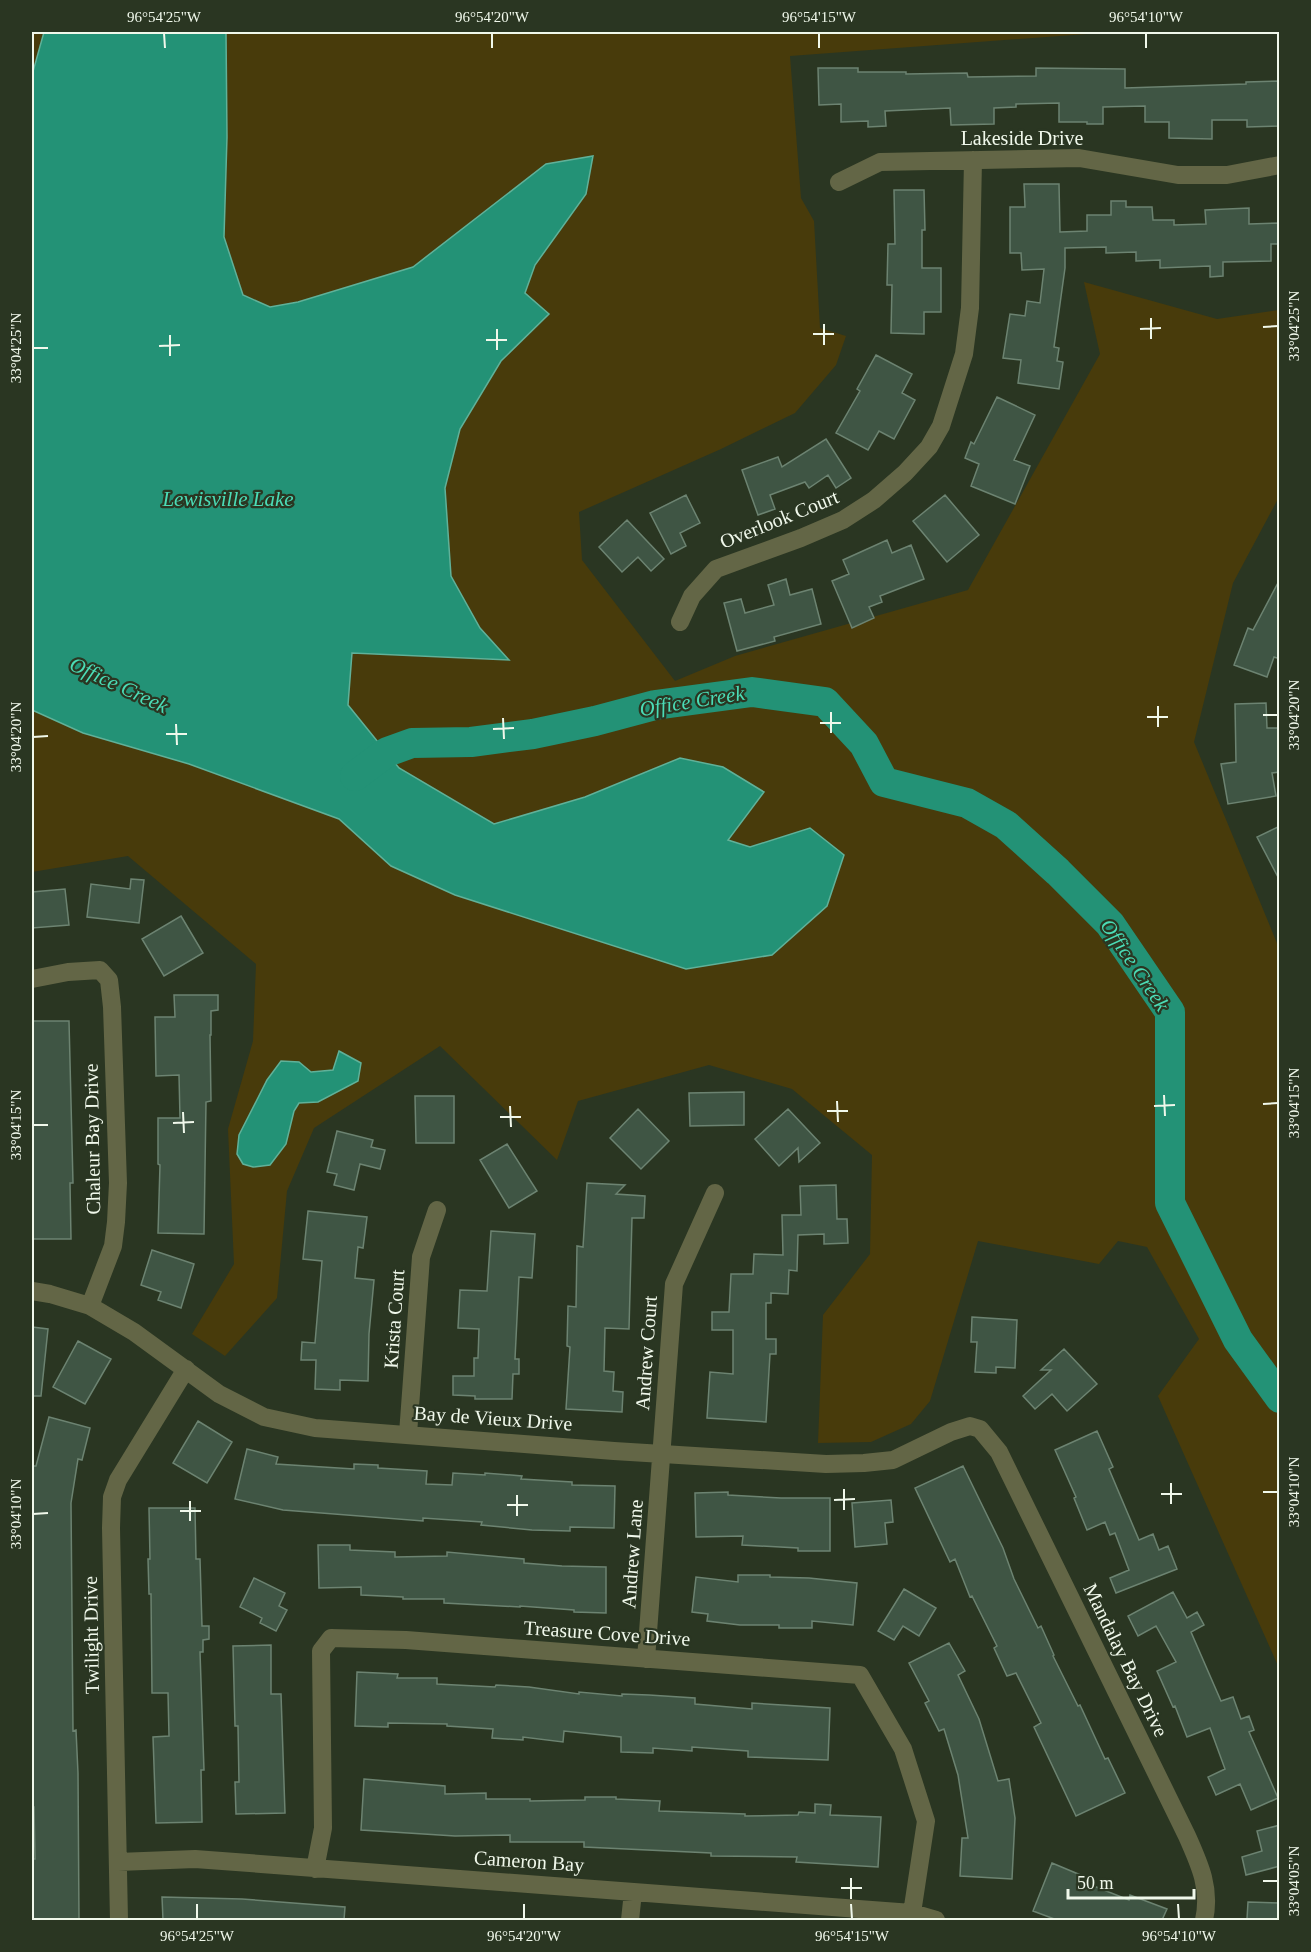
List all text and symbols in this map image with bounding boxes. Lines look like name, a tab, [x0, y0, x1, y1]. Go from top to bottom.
text: 96°54'25"W	[127, 9, 202, 25]
text: 96°54'20"W	[455, 9, 530, 25]
text: 96°54'15"W	[782, 9, 857, 25]
text: 96°54'10"W	[1109, 9, 1184, 25]
street label: Lakeside Drive	[961, 127, 1083, 149]
text: 33°04'25"N	[1286, 291, 1302, 361]
text: 33°04'25"N	[8, 313, 24, 383]
street label: Overlook Court	[716, 485, 842, 553]
water label: Lewisville Lake	[161, 487, 294, 511]
water label: Office Creek	[66, 652, 173, 719]
text: 33°04'20"N	[1286, 680, 1302, 750]
water label: Office Creek	[638, 681, 747, 721]
text: 33°04'20"N	[8, 702, 24, 772]
water label: Office Creek	[1095, 914, 1175, 1016]
street label: Chaleur Bay Drive	[80, 1063, 105, 1215]
text: 33°04'15"N	[1286, 1068, 1302, 1138]
text: 33°04'15"N	[8, 1090, 24, 1160]
street label: Krista Court	[380, 1268, 408, 1369]
street label: Andrew Court	[631, 1294, 661, 1411]
street label: Bay de Vieux Drive	[413, 1401, 573, 1436]
text: 33°04'10"N	[1286, 1457, 1302, 1527]
text: 33°04'10"N	[8, 1479, 24, 1549]
street label: Andrew Lane	[617, 1499, 647, 1609]
street label: Twilight Drive	[79, 1576, 104, 1694]
street label: Mandalay Bay Drive	[1078, 1580, 1173, 1741]
street label: Treasure Cove Drive	[523, 1616, 691, 1650]
street label: Cameron Bay	[473, 1846, 585, 1877]
text: 33°04'05"N	[1286, 1846, 1302, 1916]
scale bar	[1068, 1862, 1194, 1900]
text: 50 m	[1077, 1873, 1114, 1893]
text: 96°54'25"W	[160, 1928, 235, 1944]
text: 96°54'20"W	[487, 1928, 562, 1944]
text: 96°54'15"W	[815, 1928, 890, 1944]
text: 96°54'10"W	[1142, 1928, 1217, 1944]

